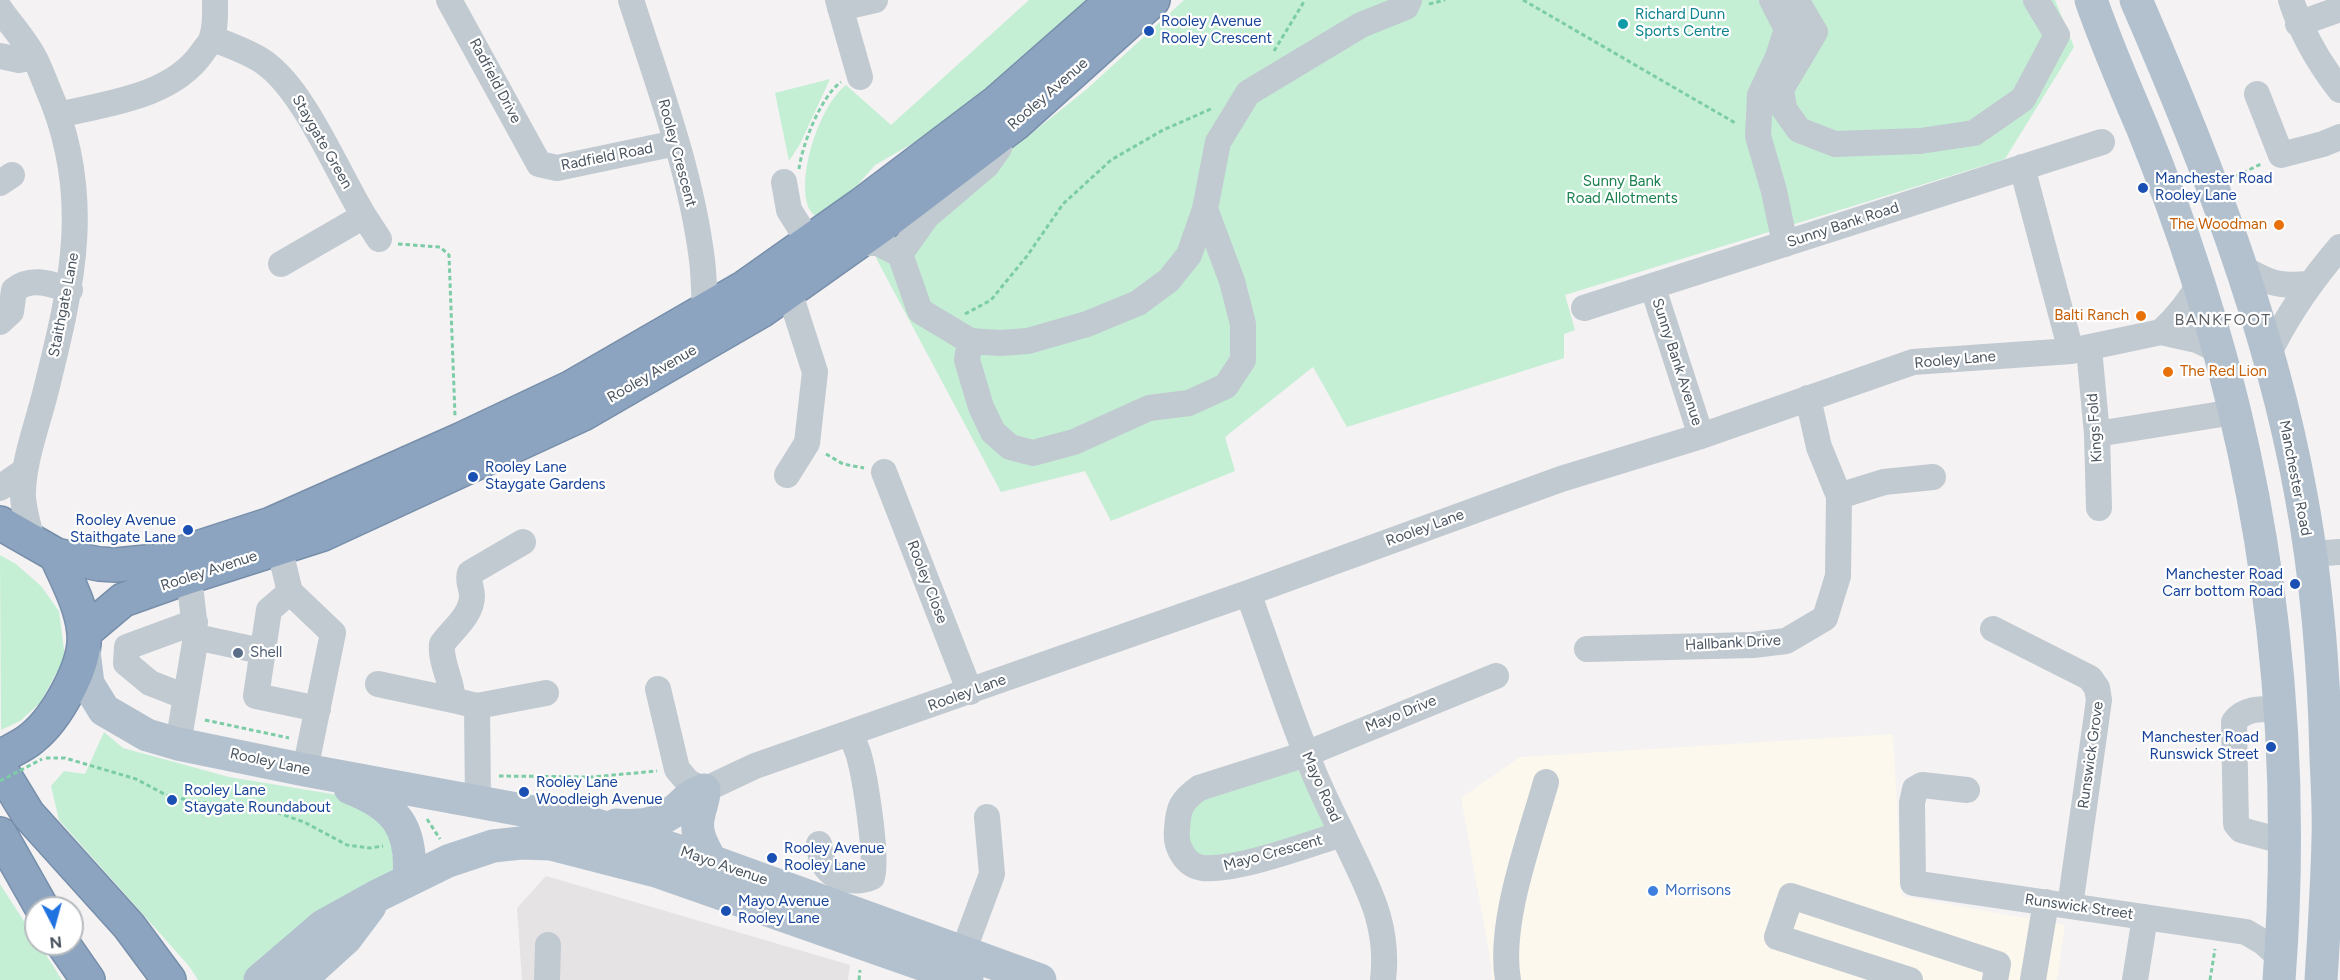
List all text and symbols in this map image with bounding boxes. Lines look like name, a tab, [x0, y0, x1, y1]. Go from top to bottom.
place label: Richard Dunn Sports Centre	[1635, 6, 1730, 41]
place label: Rooley Avenue Rooley Crescent	[1161, 13, 1272, 48]
marker: Richard Dunn Sports Centre	[1616, 17, 1630, 31]
marker: Rooley Avenue Rooley Crescent	[1142, 24, 1156, 38]
street label: Radfield Drive	[465, 35, 525, 127]
street label: Rooley Avenue	[1004, 54, 1092, 134]
street label: Staygate Green	[288, 92, 356, 192]
street label: Rooley Crescent	[654, 97, 700, 209]
street label: Radfield Road	[559, 139, 655, 175]
place label: Manchester Road Rooley Lane	[2155, 170, 2273, 205]
park label: Sunny Bank Road Allotments	[1566, 173, 1678, 208]
marker: Manchester Road Rooley Lane	[2136, 181, 2150, 195]
street label: Sunny Bank Road	[1785, 198, 1901, 252]
place label: The Woodman	[2170, 216, 2267, 234]
marker: The Woodman	[2272, 218, 2286, 232]
street label: Staithgate Lane	[45, 251, 83, 359]
street label: Sunny Bank Avenue	[1648, 296, 1706, 428]
place label: Balti Ranch	[2054, 307, 2129, 325]
marker: Balti Ranch	[2134, 309, 2148, 323]
district label: BANKFOOT	[2175, 310, 2271, 330]
street label: Rooley Avenue	[604, 341, 700, 407]
street label: Rooley Lane	[1914, 347, 1996, 373]
place label: The Red Lion	[2180, 363, 2267, 381]
marker: The Red Lion	[2161, 365, 2175, 379]
street label: Kings Fold	[2084, 393, 2106, 463]
street label: Manchester Road	[2275, 419, 2315, 537]
place label: Rooley Lane Staygate Gardens	[485, 459, 606, 494]
marker: Rooley Lane Staygate Gardens	[466, 470, 480, 484]
street label: Rooley Lane	[1384, 506, 1466, 550]
place label: Rooley Avenue Staithgate Lane	[70, 512, 176, 547]
marker: Rooley Avenue Staithgate Lane	[181, 523, 195, 537]
street label: Rooley Close	[903, 538, 951, 626]
street label: Rooley Avenue	[158, 547, 260, 595]
place label: Manchester Road Carr bottom Road	[2162, 566, 2283, 601]
marker: Manchester Road Carr bottom Road	[2288, 577, 2302, 591]
street label: Hallbank Drive	[1685, 632, 1781, 654]
place label: Shell	[250, 644, 282, 662]
marker: Shell	[231, 646, 245, 660]
street label: Rooley Lane	[926, 671, 1008, 715]
street label: Mayo Drive	[1363, 692, 1439, 736]
street label: Runswick Grove	[2075, 700, 2107, 810]
place label: Manchester Road Runswick Street	[2141, 729, 2259, 764]
marker: Manchester Road Runswick Street	[2264, 740, 2278, 754]
street label: Rooley Lane	[228, 745, 312, 779]
street label: Mayo Road	[1298, 749, 1344, 825]
place label: Rooley Lane Woodleigh Avenue	[536, 774, 663, 809]
place label: Rooley Lane Staygate Roundabout	[184, 782, 331, 817]
marker: Rooley Lane Woodleigh Avenue	[517, 785, 531, 799]
marker: Rooley Lane Staygate Roundabout	[165, 793, 179, 807]
street label: Mayo Crescent	[1222, 831, 1324, 875]
place label: Rooley Avenue Rooley Lane	[784, 840, 884, 875]
street label: Mayo Avenue	[678, 843, 770, 889]
marker: Rooley Avenue Rooley Lane	[765, 851, 779, 865]
place label: Morrisons	[1665, 882, 1731, 900]
marker: Morrisons	[1646, 884, 1660, 898]
street label: Runswick Street	[2024, 890, 2134, 924]
place label: Mayo Avenue Rooley Lane	[738, 893, 829, 928]
north arrow	[24, 896, 84, 956]
marker: Mayo Avenue Rooley Lane	[719, 904, 733, 918]
text: N	[49, 932, 63, 953]

